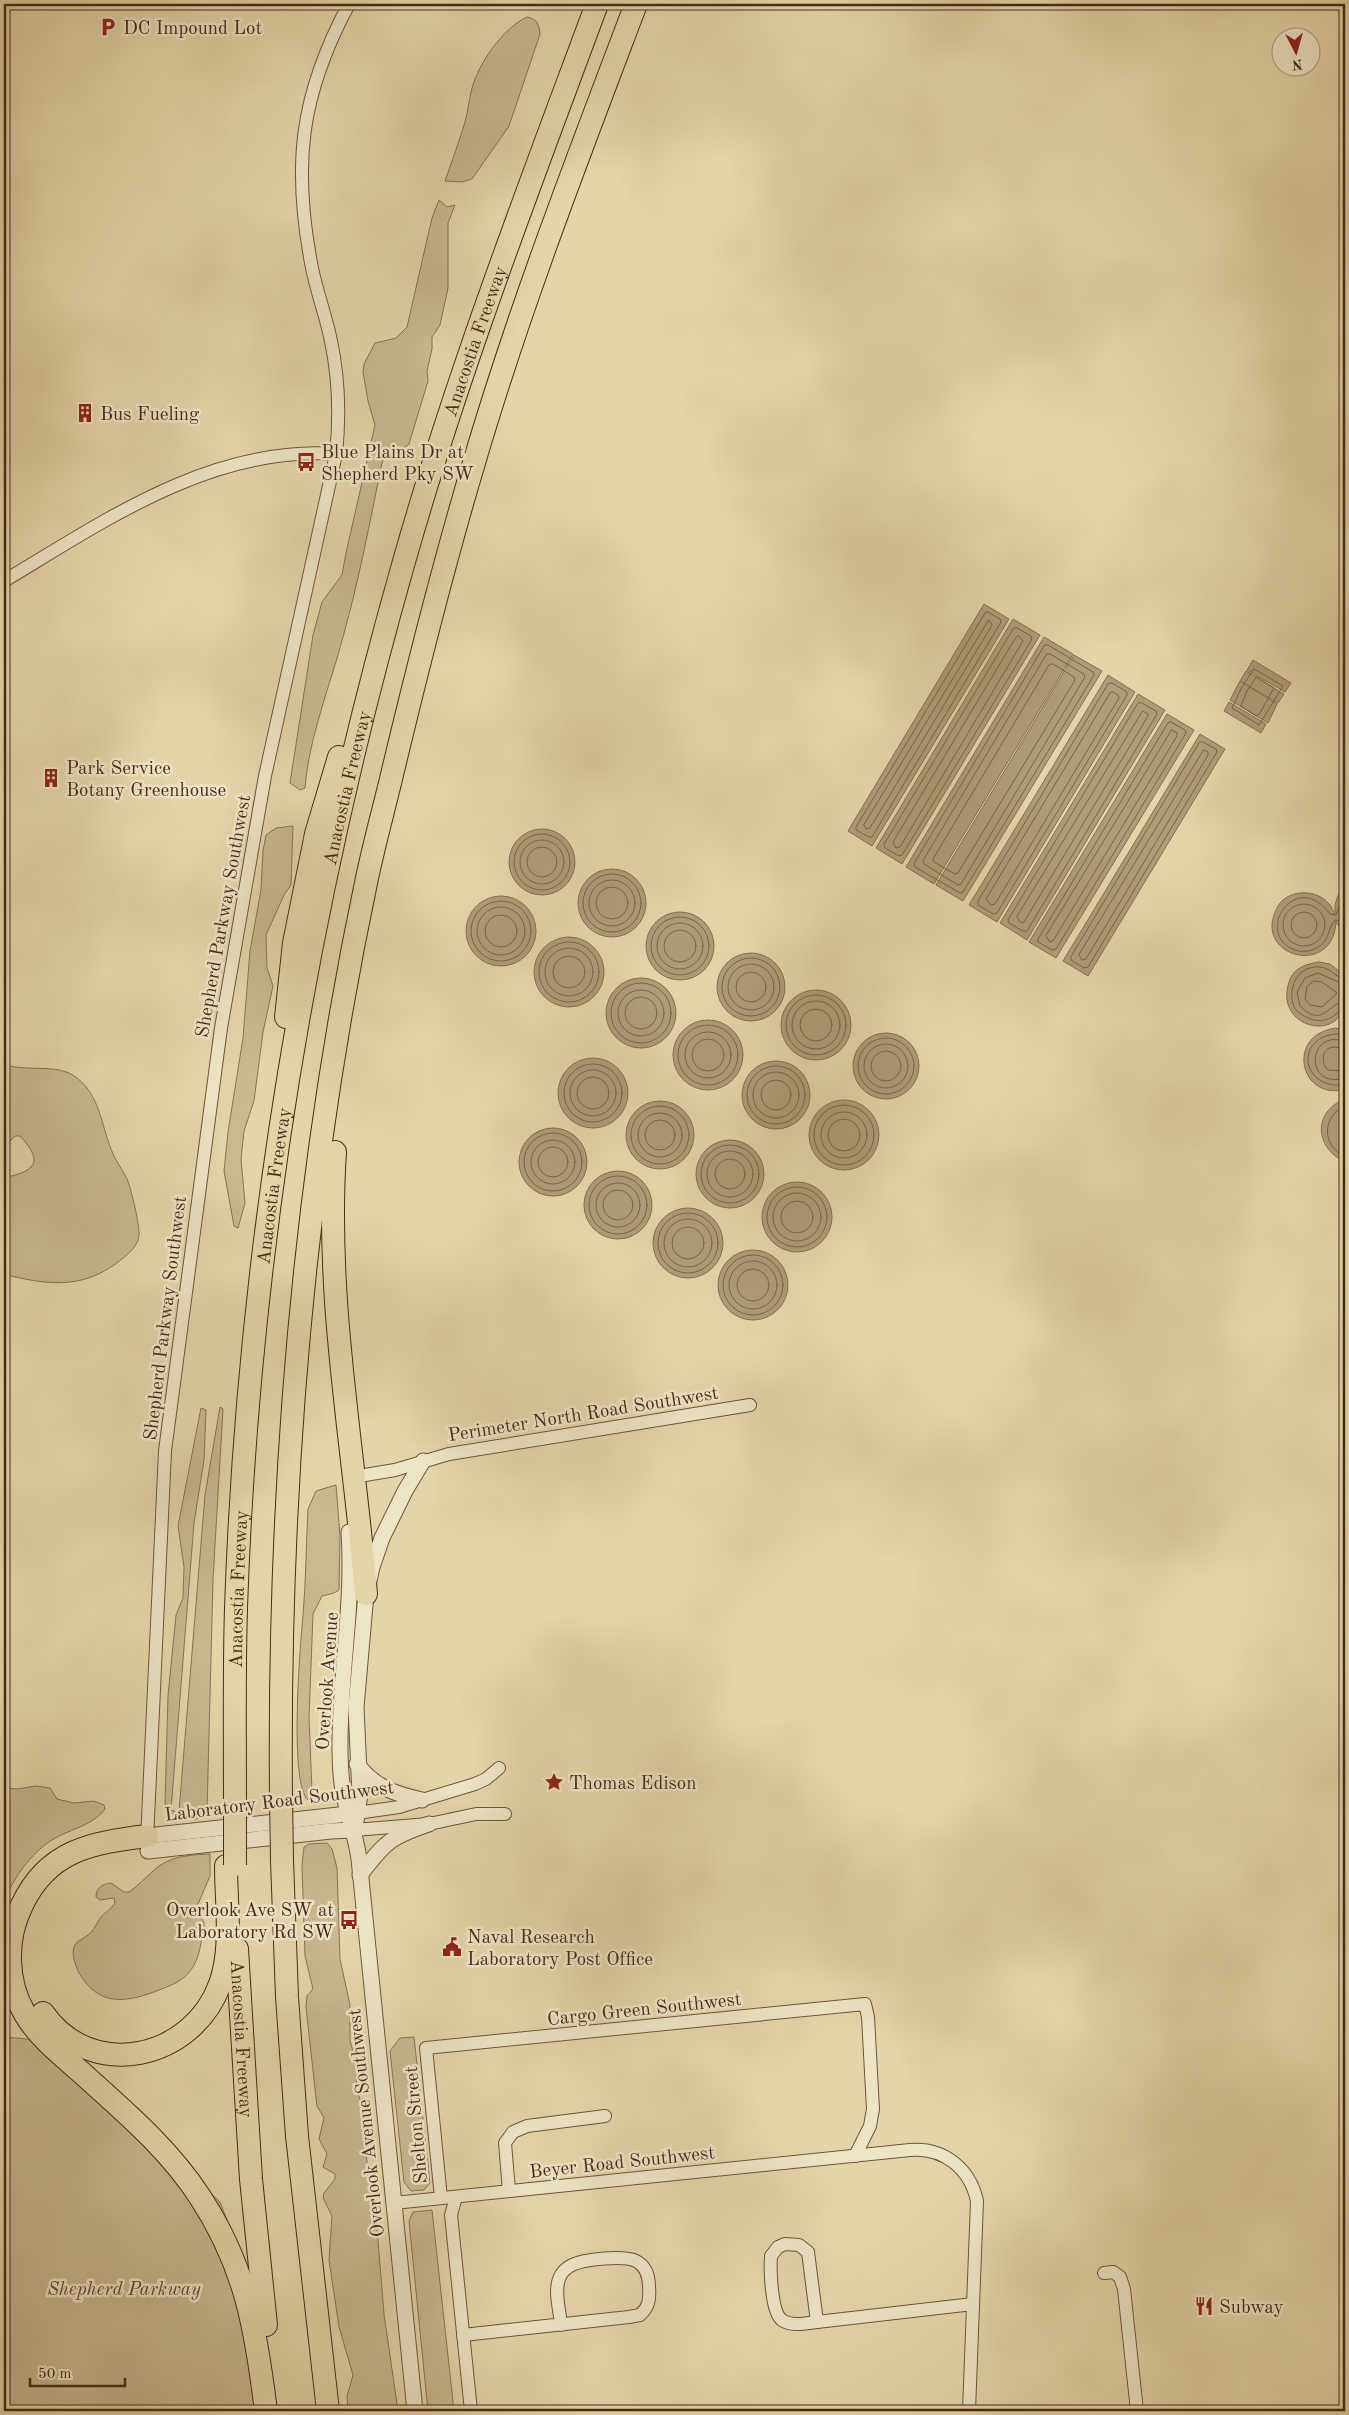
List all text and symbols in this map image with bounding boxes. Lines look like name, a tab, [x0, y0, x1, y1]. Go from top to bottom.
parking icon: DC Impound Lot	[97, 16, 119, 38]
place label: DC Impound Lot	[123, 20, 262, 39]
north arrow	[1272, 28, 1322, 78]
text: N	[1291, 56, 1303, 71]
street label: Anacostia Freeway	[442, 264, 512, 420]
building icon: Bus Fueling	[74, 402, 96, 424]
place label: Bus Fueling	[100, 406, 200, 425]
place label: Blue Plains Dr at Shepherd Pky SW	[321, 444, 474, 485]
bus stop icon: Blue Plains Dr at Shepherd Pky SW	[295, 451, 317, 473]
street label: Anacostia Freeway	[322, 709, 376, 867]
place label: Park Service Botany Greenhouse	[66, 760, 226, 801]
building icon: Park Service Botany Greenhouse	[40, 767, 62, 789]
street label: Shepherd Parkway Southwest	[194, 793, 255, 1039]
street label: Anacostia Freeway	[255, 1106, 296, 1266]
street label: Shepherd Parkway Southwest	[142, 1195, 191, 1442]
street label: Perimeter North Road Southwest	[447, 1385, 720, 1446]
street label: Anacostia Freeway	[228, 1510, 253, 1668]
street label: Overlook Avenue	[314, 1611, 343, 1751]
place icon: Thomas Edison	[543, 1771, 565, 1793]
place label: Thomas Edison	[569, 1775, 696, 1794]
street label: Laboratory Road Southwest	[163, 1779, 395, 1826]
place label: Overlook Ave SW at Laboratory Rd SW	[166, 1902, 334, 1943]
bus stop icon: Overlook Ave SW at Laboratory Rd SW	[338, 1909, 360, 1931]
place label: Naval Research Laboratory Post Office	[467, 1929, 653, 1970]
public building icon: Naval Research Laboratory Post Office	[441, 1936, 463, 1958]
street label: Anacostia Freeway	[226, 1959, 254, 2118]
street label: Cargo Green Southwest	[546, 1991, 742, 2030]
street label: Overlook Avenue Southwest	[346, 2008, 389, 2238]
street label: Shelton Street	[403, 2065, 432, 2184]
street label: Beyer Road Southwest	[529, 2144, 716, 2183]
park label: Shepherd Parkway	[47, 2281, 201, 2300]
restaurant icon: Subway	[1193, 2295, 1215, 2317]
place label: Subway	[1219, 2299, 1284, 2318]
scale bar	[30, 2355, 125, 2387]
text: 50 m	[38, 2367, 72, 2382]

